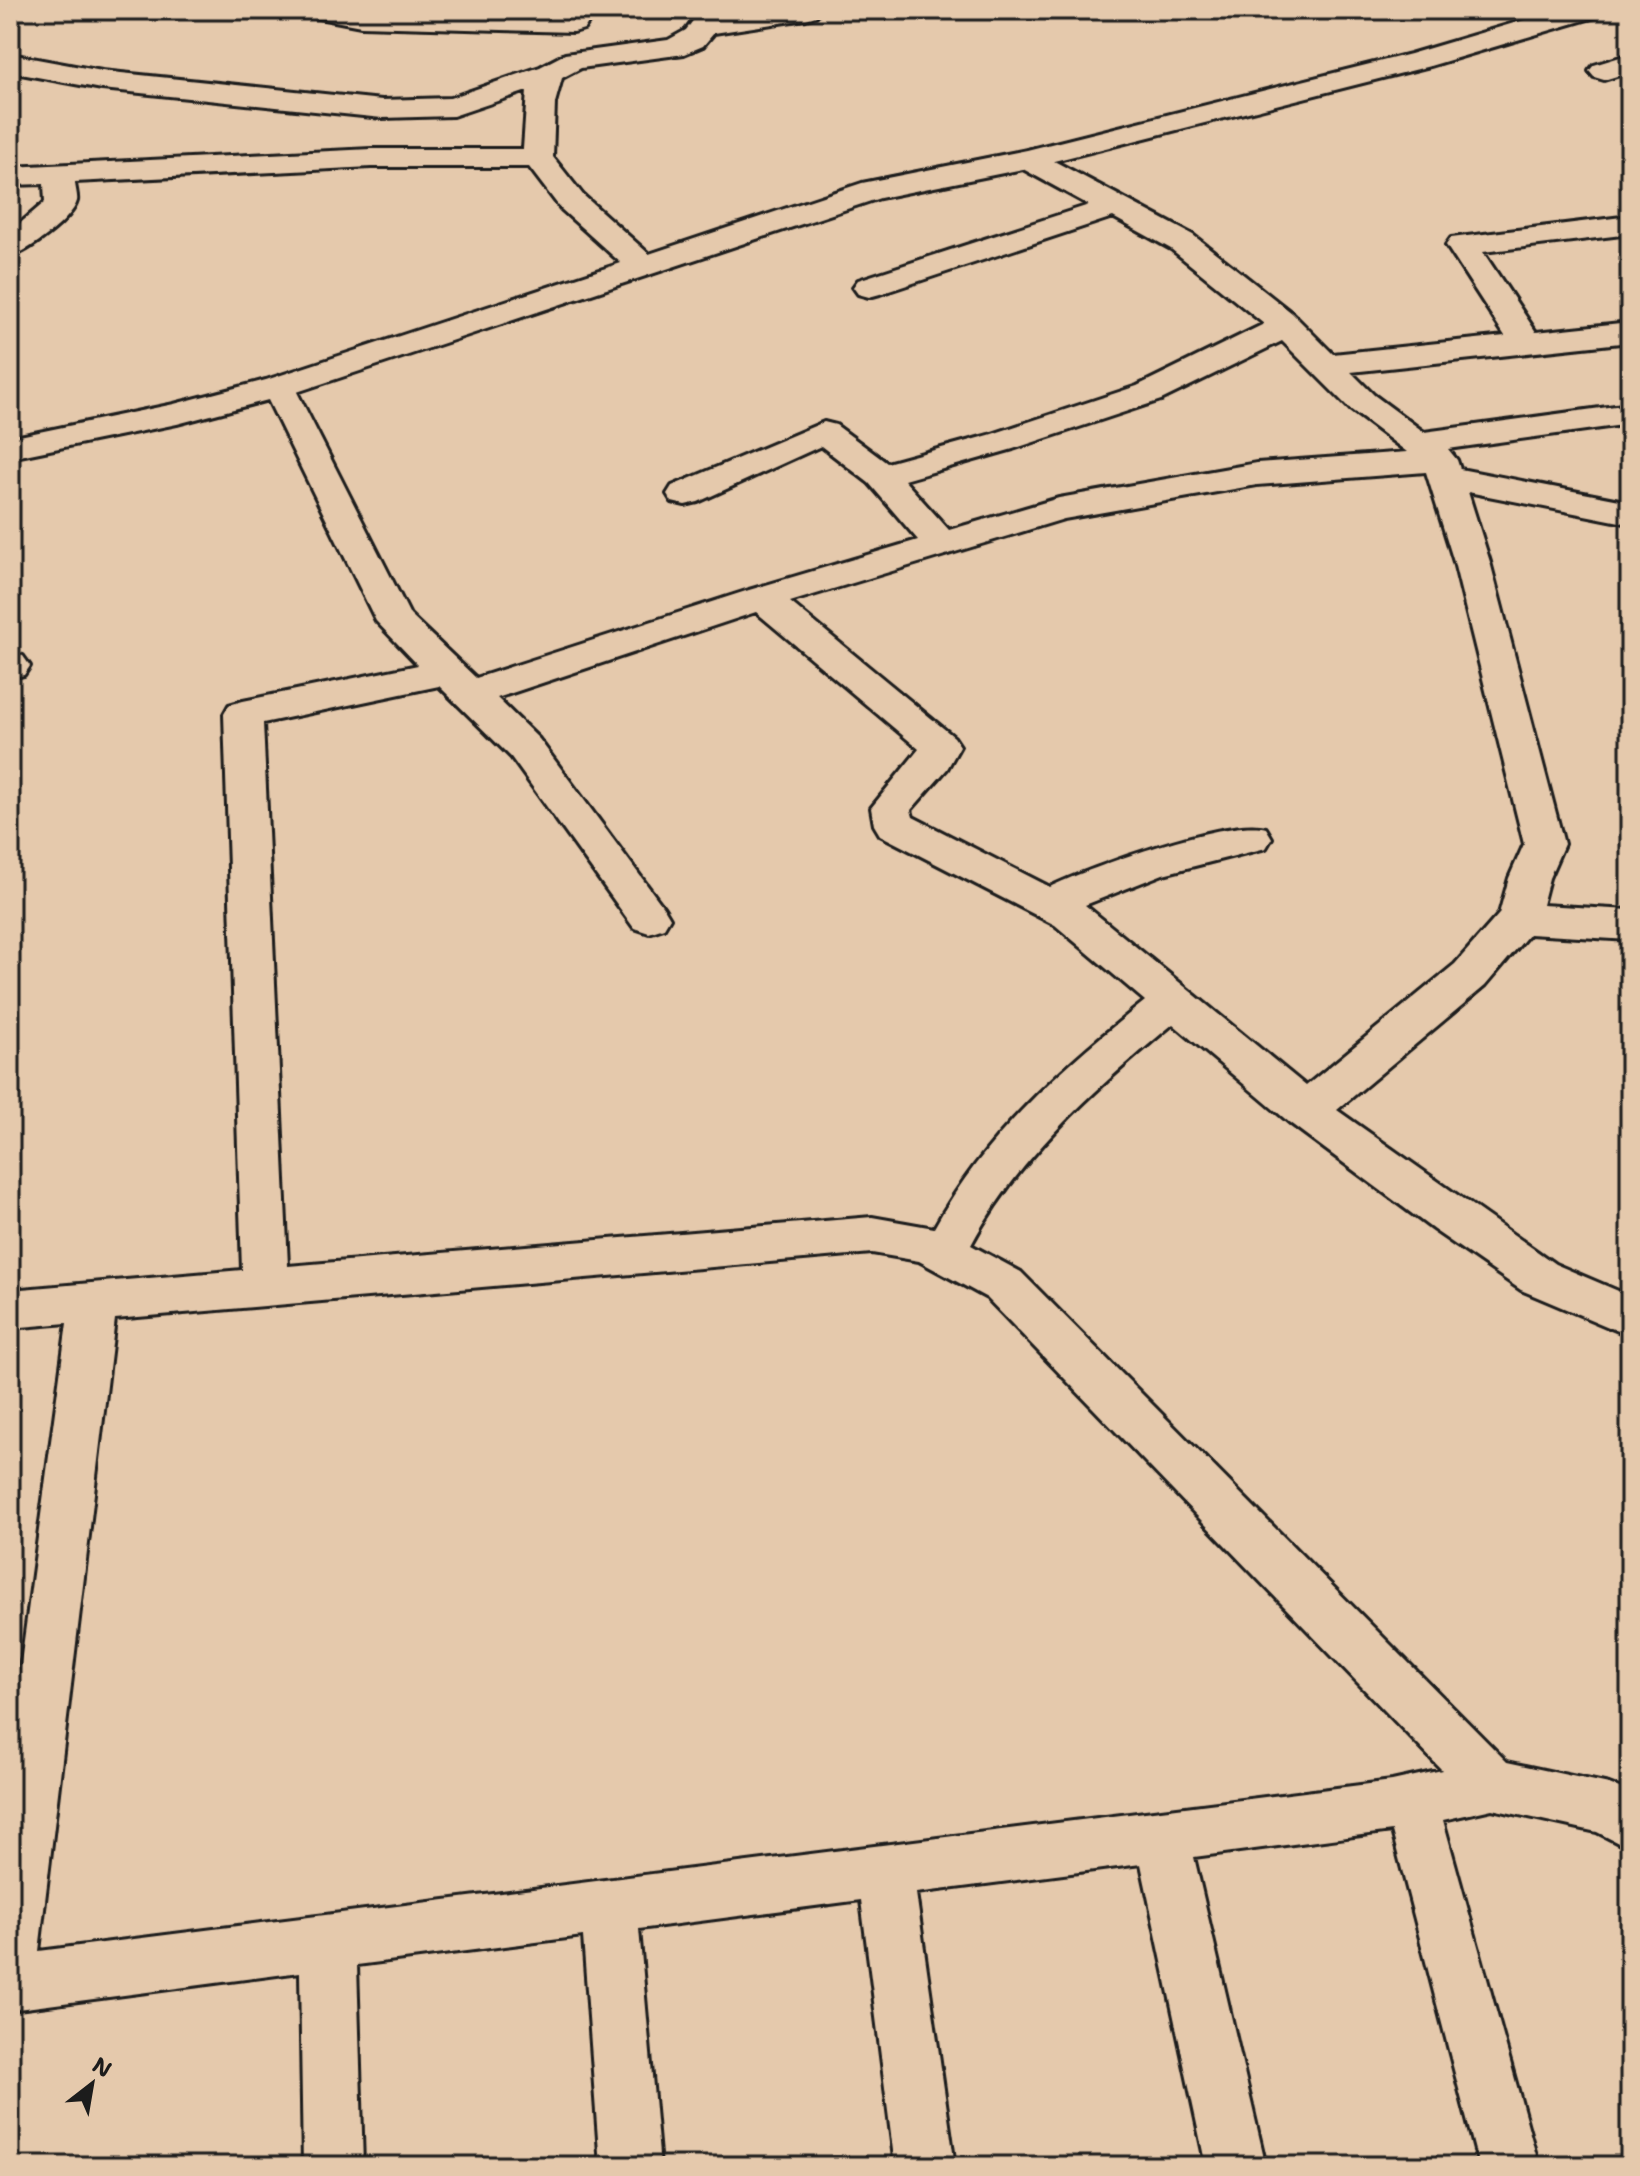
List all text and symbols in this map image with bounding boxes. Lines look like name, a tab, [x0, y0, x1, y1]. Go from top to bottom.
north arrow	[52, 2044, 132, 2124]
text: N	[87, 2050, 117, 2084]

